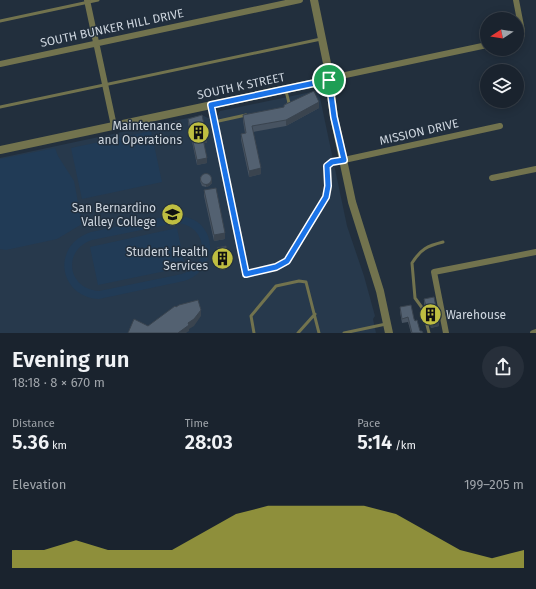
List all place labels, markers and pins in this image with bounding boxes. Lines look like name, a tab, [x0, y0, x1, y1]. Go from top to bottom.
pin	[312, 63, 346, 97]
place label: Maintenance and Operations	[98, 119, 182, 147]
building icon: Maintenance and Operations	[185, 120, 211, 146]
place label: San Bernardino Valley College	[72, 201, 156, 229]
school or university icon: San Bernardino Valley College	[159, 202, 185, 228]
place label: Student Health Services	[126, 245, 208, 273]
building icon: Student Health Services	[210, 246, 236, 272]
building icon: Warehouse	[418, 302, 444, 328]
place label: Warehouse	[446, 308, 506, 322]

